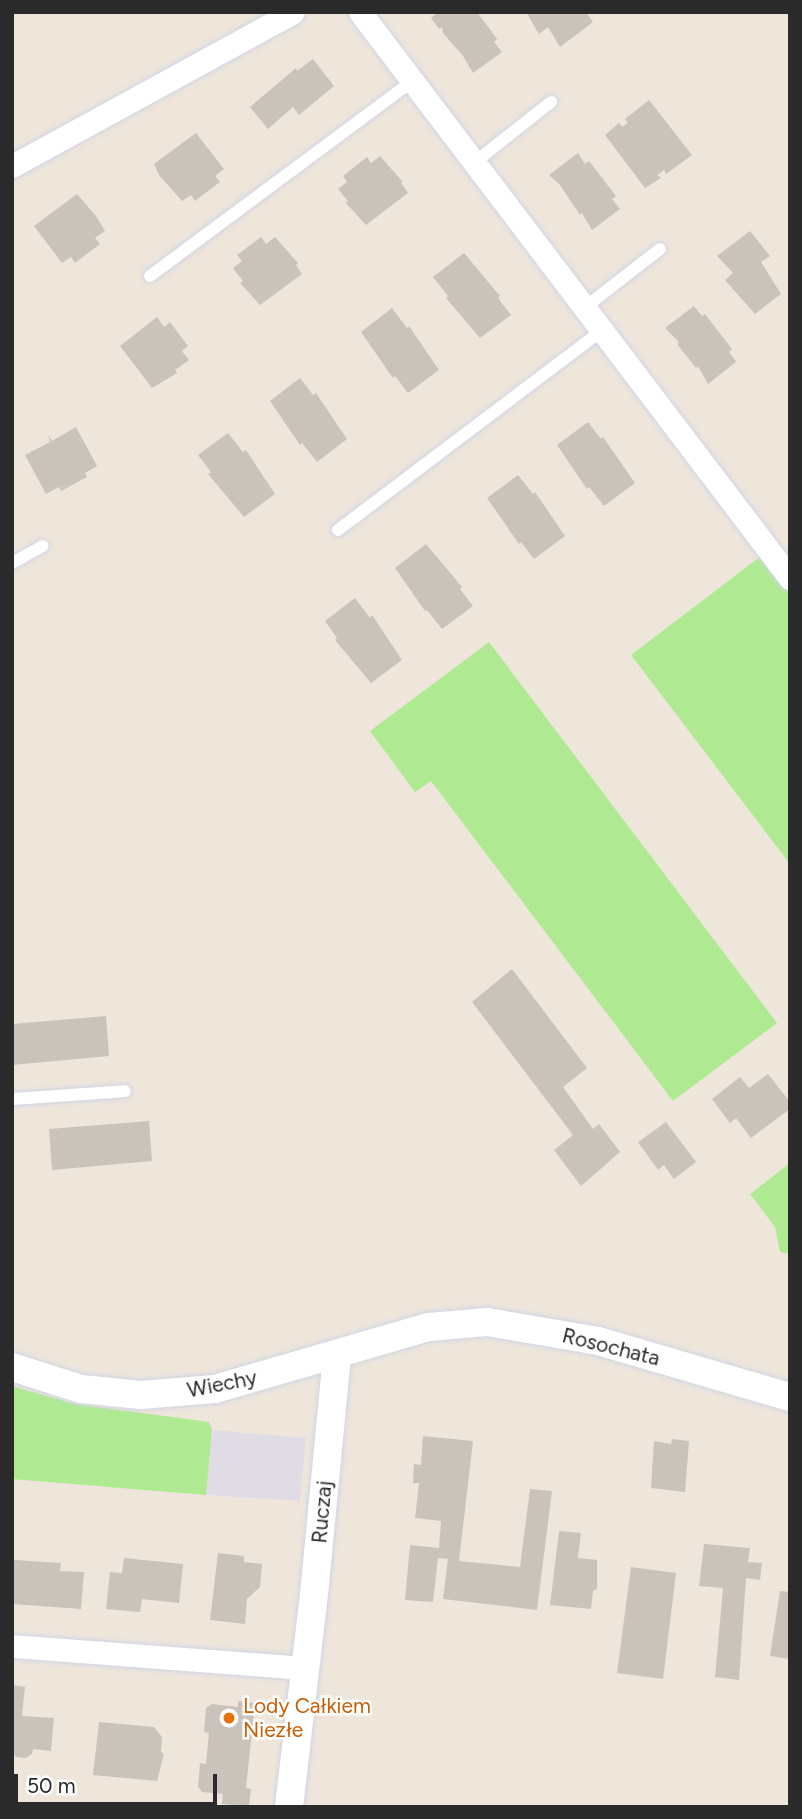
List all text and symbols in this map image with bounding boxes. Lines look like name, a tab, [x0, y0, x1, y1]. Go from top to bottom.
street label: Rosochata	[560, 1323, 662, 1371]
street label: Wiechy	[185, 1365, 259, 1403]
street label: Ruczaj	[307, 1480, 337, 1544]
place label: Lody Całkiem Niezłe	[243, 1693, 371, 1743]
marker: Lody Całkiem Niezłe	[221, 1710, 237, 1726]
scale bar	[18, 1759, 220, 1803]
text: 50 m	[27, 1773, 76, 1798]

